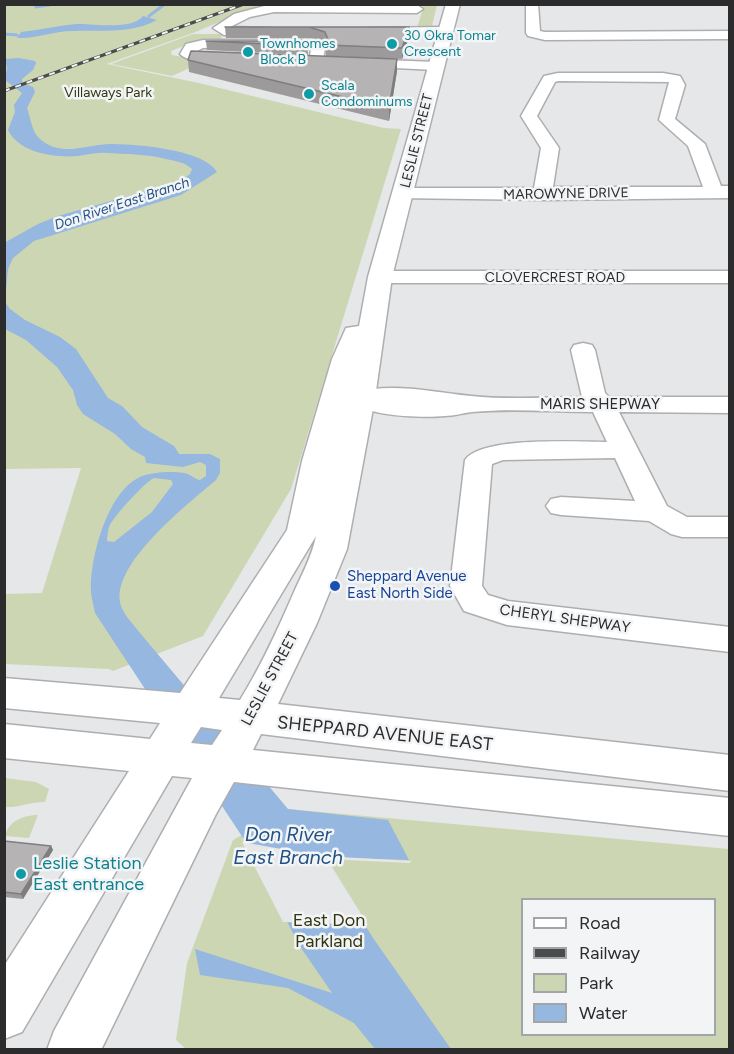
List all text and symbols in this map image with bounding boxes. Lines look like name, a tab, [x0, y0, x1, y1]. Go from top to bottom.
place label: 30 Okra Tomar Crescent	[404, 28, 496, 60]
place label: Townhomes Block B	[260, 36, 336, 68]
marker: 30 Okra Tomar Crescent	[385, 37, 399, 51]
marker: Townhomes Block B	[241, 45, 255, 59]
place label: Scala Condominums	[321, 78, 413, 110]
park label: Villaways Park	[64, 85, 152, 101]
marker: Scala Condominums	[302, 87, 316, 101]
street label: LESLIE STREET	[397, 92, 437, 190]
water label: Don River East Branch	[52, 174, 192, 234]
street label: MAROWYNE DRIVE	[503, 185, 629, 203]
street label: CLOVERCREST ROAD	[485, 270, 625, 286]
street label: MARIS SHEPWAY	[540, 396, 660, 414]
place label: Sheppard Avenue East North Side	[347, 568, 466, 603]
marker: Sheppard Avenue East North Side	[328, 579, 342, 593]
street label: CHERYL SHEPWAY	[498, 601, 632, 637]
street label: LESLIE STREET	[238, 629, 302, 729]
street label: SHEPPARD AVENUE EAST	[276, 712, 494, 756]
water label: Don River East Branch	[233, 823, 343, 870]
place label: Leslie Station East entrance	[33, 853, 144, 896]
marker: Leslie Station East entrance	[14, 867, 28, 881]
legend	[521, 898, 716, 1036]
park label: East Don Parkland	[293, 910, 365, 952]
text: Road	[579, 912, 620, 934]
text: Railway	[579, 942, 640, 964]
text: Park	[579, 972, 613, 994]
text: Water	[579, 1002, 627, 1024]

